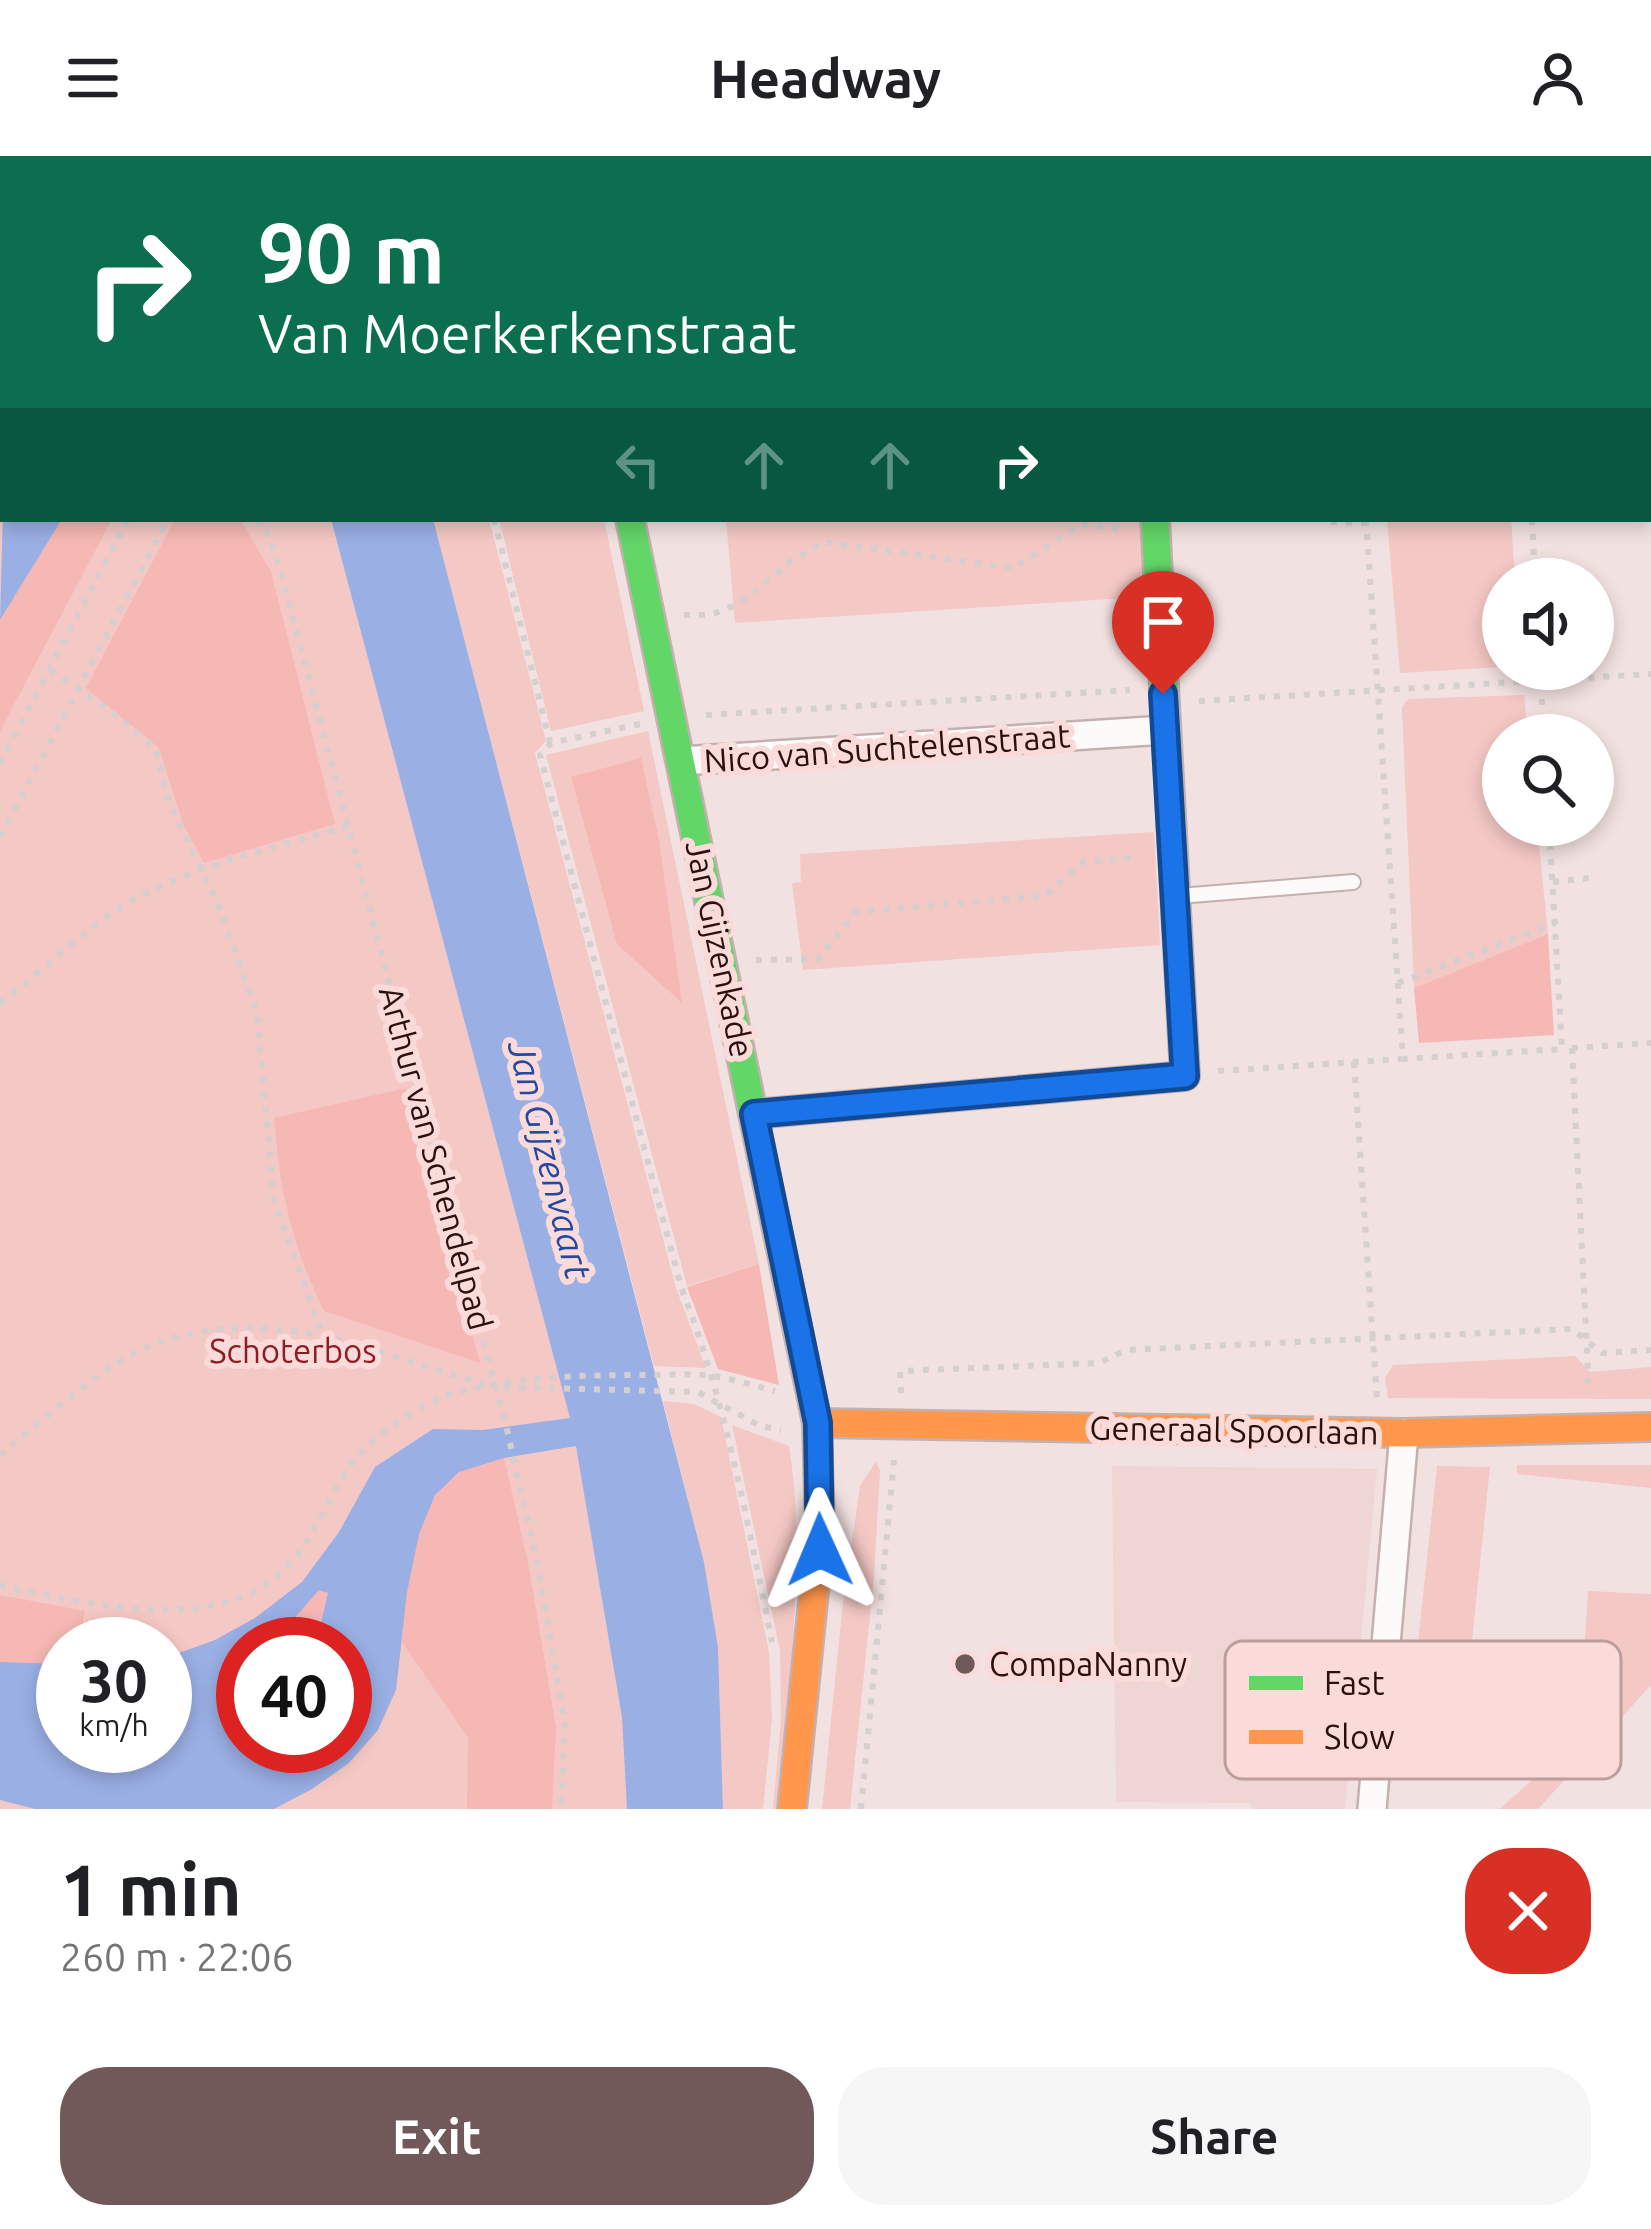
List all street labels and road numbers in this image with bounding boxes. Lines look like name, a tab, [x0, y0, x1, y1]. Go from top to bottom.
street label: Nico van Suchtelenstraat	[703, 716, 1071, 779]
street label: Jan Gijzenkade	[679, 837, 762, 1061]
street label: Arthur van Schendelpad	[373, 982, 500, 1334]
street label: Generaal Spoorlaan	[1089, 1408, 1379, 1451]

